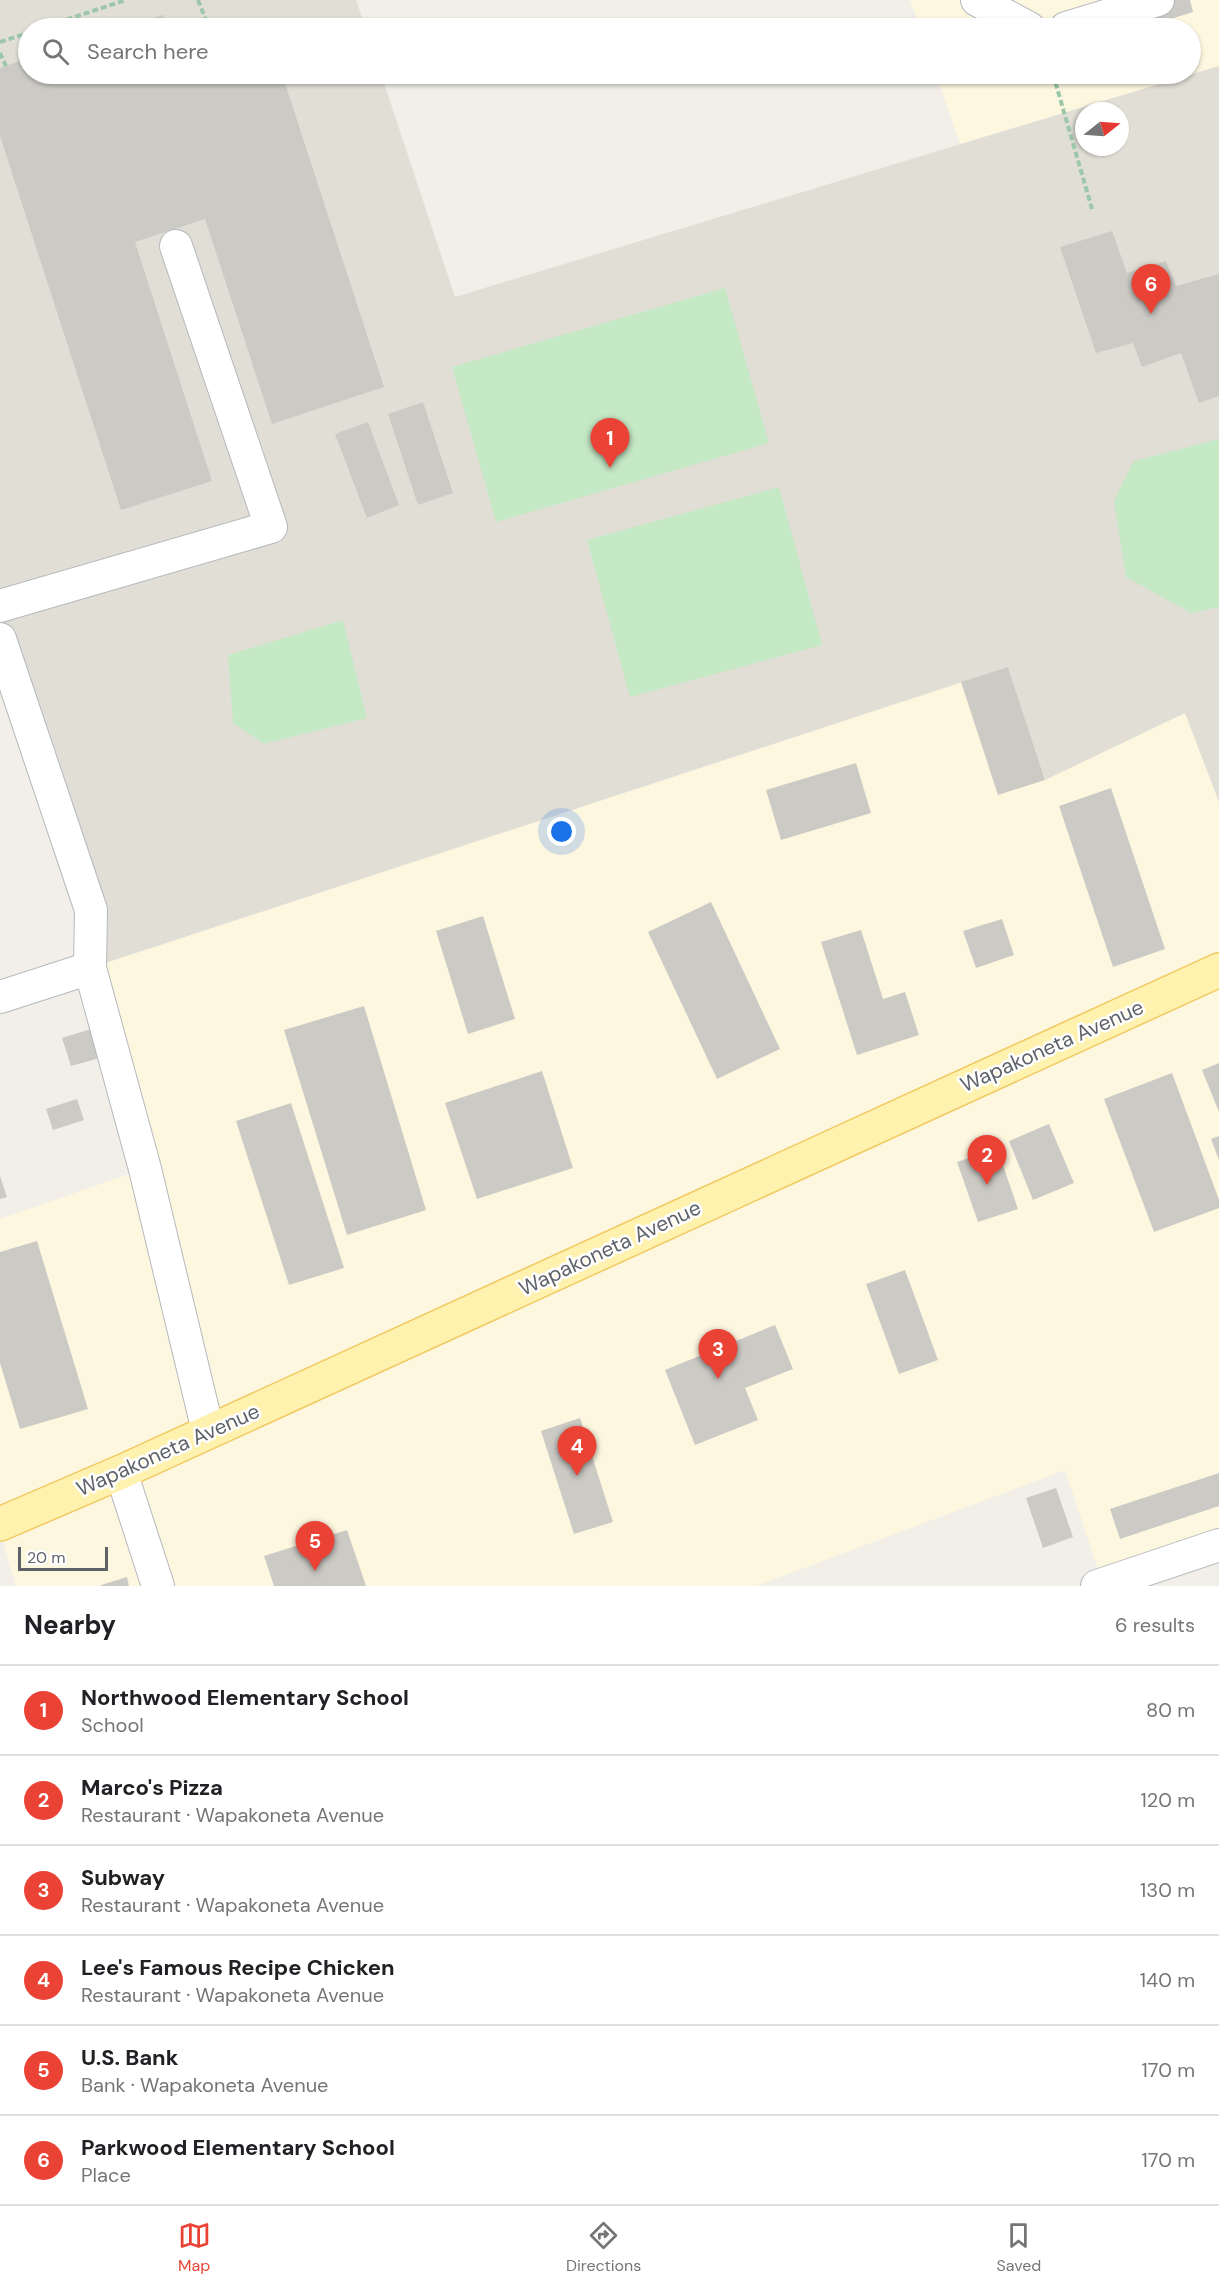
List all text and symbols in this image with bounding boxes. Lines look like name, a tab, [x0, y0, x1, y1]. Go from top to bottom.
search box	[18, 18, 1201, 84]
icon: search	[39, 35, 72, 68]
text: Search here	[87, 37, 208, 66]
north arrow	[1075, 102, 1129, 156]
pin: 6	[1132, 264, 1170, 314]
pin: 1	[590, 418, 630, 468]
your location	[547, 817, 576, 846]
street label: Wapakoneta Avenue	[956, 993, 1148, 1099]
pin: 2	[968, 1136, 1006, 1185]
street label: Wapakoneta Avenue	[514, 1193, 706, 1302]
pin: 3	[698, 1330, 738, 1379]
street label: Wapakoneta Avenue	[72, 1397, 264, 1503]
pin: 4	[558, 1426, 596, 1476]
pin: 5	[296, 1522, 334, 1571]
scale bar	[18, 1544, 108, 1572]
text: 20 m	[27, 1547, 66, 1568]
text: Nearby	[24, 1608, 116, 1642]
text: 6 results	[1115, 1612, 1195, 1638]
text: Northwood Elementary School	[81, 1683, 409, 1712]
text: 1	[40, 1697, 47, 1723]
text: 80 m	[1146, 1697, 1195, 1723]
text: School	[81, 1712, 144, 1738]
text: Marco's Pizza	[81, 1773, 223, 1802]
text: 2	[38, 1787, 49, 1813]
text: 120 m	[1141, 1787, 1195, 1813]
text: Restaurant · Wapakoneta Avenue	[81, 1802, 384, 1828]
text: Subway	[81, 1863, 165, 1892]
text: 3	[37, 1877, 50, 1903]
text: 130 m	[1140, 1877, 1195, 1903]
text: Restaurant · Wapakoneta Avenue	[81, 1892, 384, 1918]
text: Lee's Famous Recipe Chicken	[81, 1953, 395, 1982]
text: 4	[37, 1967, 50, 1993]
text: 140 m	[1140, 1967, 1195, 1993]
text: Restaurant · Wapakoneta Avenue	[81, 1982, 384, 2008]
text: U.S. Bank	[81, 2043, 178, 2072]
text: 5	[37, 2057, 50, 2083]
text: 170 m	[1142, 2057, 1195, 2083]
text: Bank · Wapakoneta Avenue	[81, 2072, 328, 2098]
text: Parkwood Elementary School	[81, 2133, 395, 2162]
text: 6	[37, 2147, 50, 2173]
text: 170 m	[1142, 2147, 1195, 2173]
text: Place	[81, 2162, 131, 2188]
tab: Map	[178, 2219, 211, 2276]
tab: Directions	[566, 2219, 641, 2276]
tab: Saved	[997, 2219, 1041, 2276]

